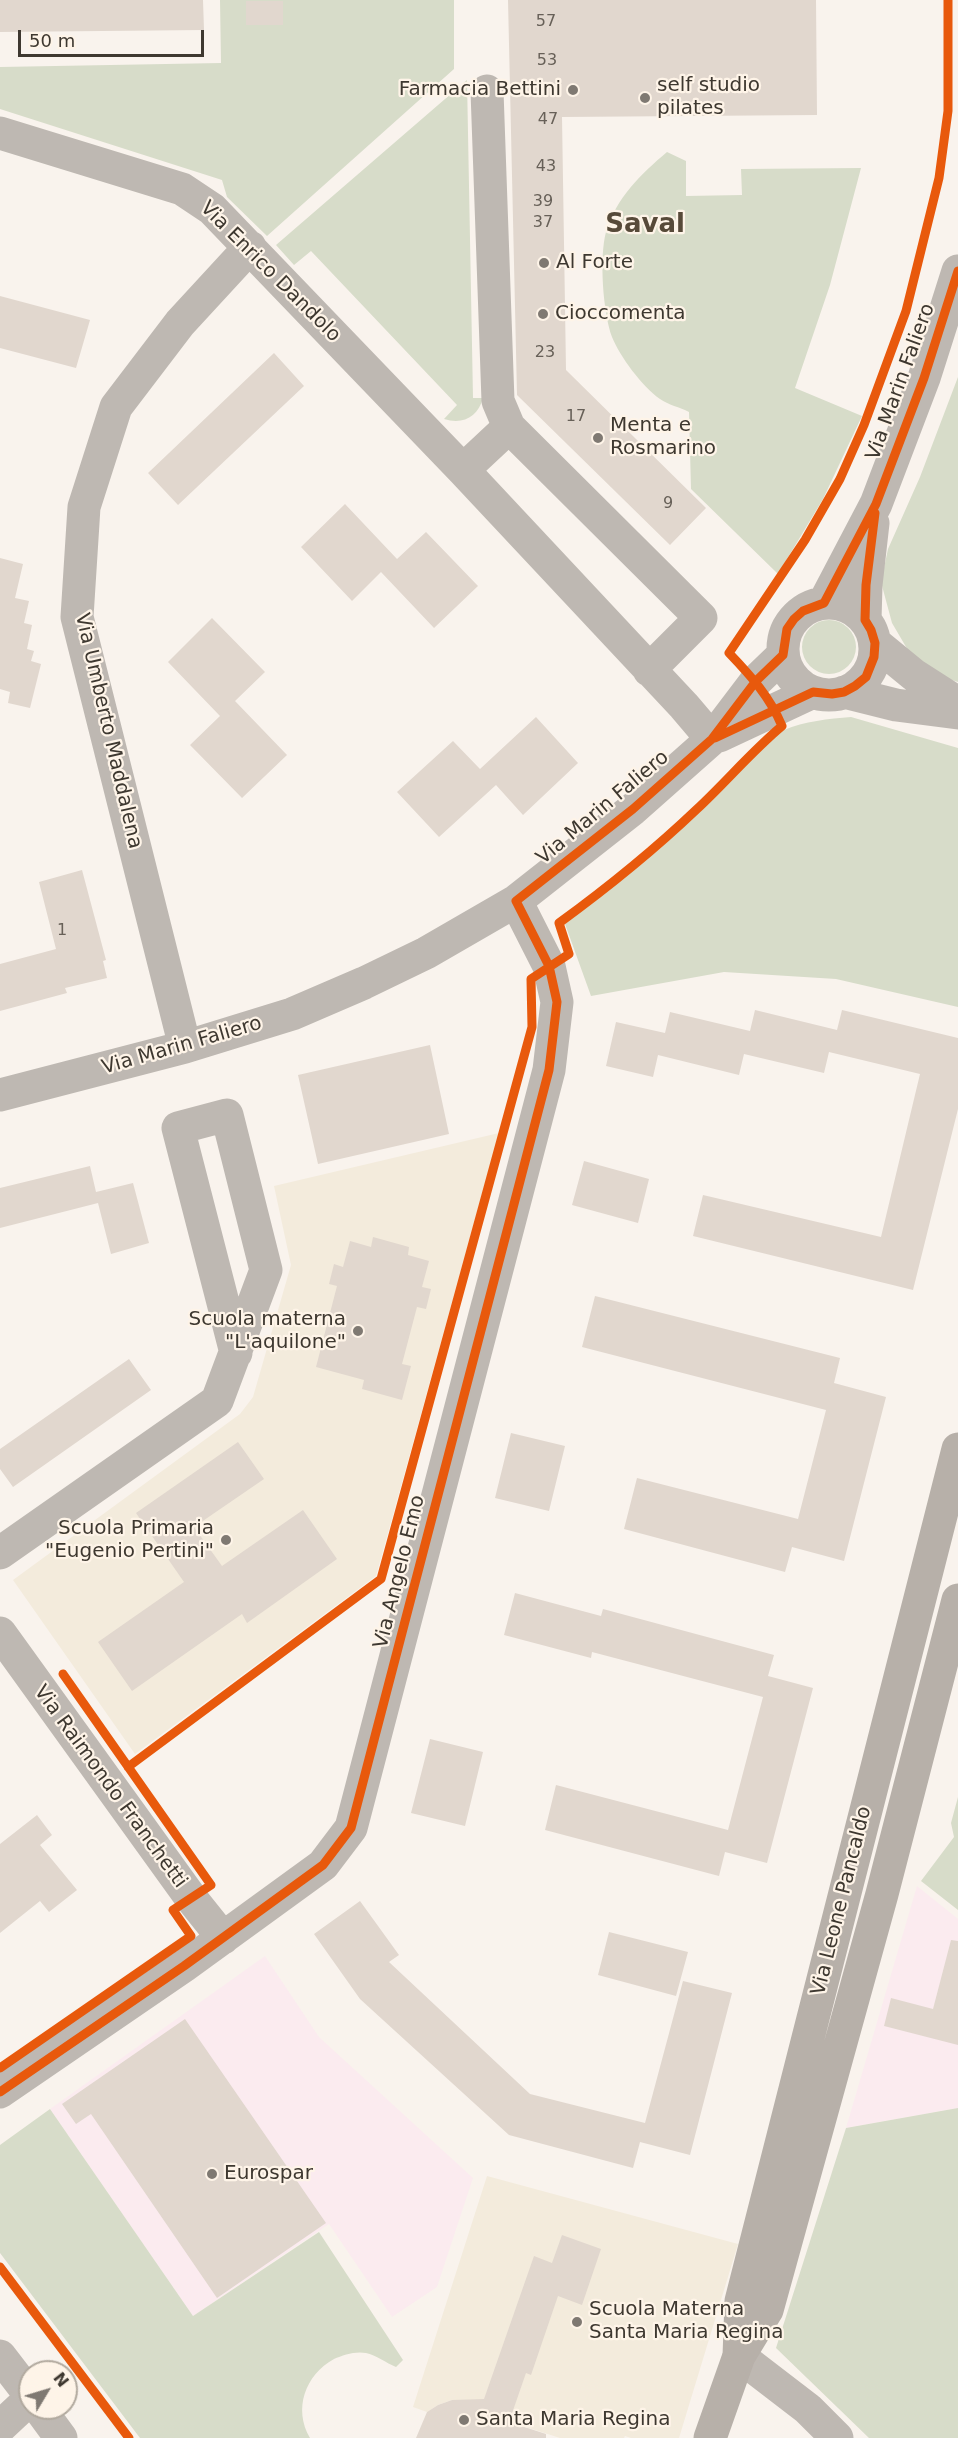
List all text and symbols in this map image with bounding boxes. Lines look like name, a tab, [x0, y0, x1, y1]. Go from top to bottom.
house number: 57	[536, 12, 556, 32]
scale bar	[21, 18, 207, 56]
text: 50 m	[29, 30, 75, 51]
house number: 53	[537, 51, 557, 71]
place label: self studio pilates	[657, 74, 760, 121]
place label: Farmacia Bettini	[399, 78, 561, 102]
marker: Farmacia Bettini	[566, 83, 580, 97]
marker: self studio pilates	[638, 91, 652, 105]
house number: 47	[538, 110, 558, 130]
house number: 43	[536, 157, 556, 177]
house number: 39	[533, 192, 553, 212]
street label: Via Enrico Dandolo	[195, 197, 345, 347]
district label: Saval	[605, 209, 685, 241]
house number: 37	[533, 213, 553, 233]
place label: Al Forte	[556, 251, 633, 275]
marker: Al Forte	[537, 256, 551, 270]
street label: Via Marin Faliero	[861, 300, 941, 464]
place label: Cioccomenta	[555, 302, 686, 326]
marker: Cioccomenta	[536, 307, 550, 321]
house number: 23	[535, 343, 555, 363]
house number: 17	[566, 407, 586, 427]
place label: Menta e Rosmarino	[610, 414, 716, 461]
marker: Menta e Rosmarino	[591, 431, 605, 445]
house number: 9	[663, 494, 673, 514]
street label: Via Umberto Maddalena	[69, 611, 147, 851]
street label: Via Marin Faliero	[532, 746, 674, 870]
house number: 1	[57, 921, 67, 941]
street label: Via Marin Faliero	[99, 1012, 265, 1080]
place label: Scuola materna "L'aquilone"	[189, 1308, 346, 1355]
marker: Scuola materna "L'aquilone"	[351, 1324, 365, 1338]
street label: Via Angelo Emo	[369, 1493, 431, 1651]
place label: Scuola Primaria "Eugenio Pertini"	[45, 1517, 214, 1564]
marker: Scuola Primaria "Eugenio Pertini"	[219, 1533, 233, 1547]
street label: Via Raimondo Franchetti	[28, 1681, 192, 1893]
street label: Via Leone Pancaldo	[807, 1804, 877, 1998]
place label: Eurospar	[224, 2162, 313, 2186]
marker: Eurospar	[205, 2167, 219, 2181]
place label: Scuola Materna Santa Maria Regina	[589, 2298, 783, 2345]
marker: Scuola Materna Santa Maria Regina	[570, 2315, 584, 2329]
north arrow	[18, 2360, 78, 2420]
text: N	[49, 2369, 73, 2391]
place label: Santa Maria Regina	[476, 2408, 670, 2432]
marker: Santa Maria Regina	[457, 2413, 471, 2427]

